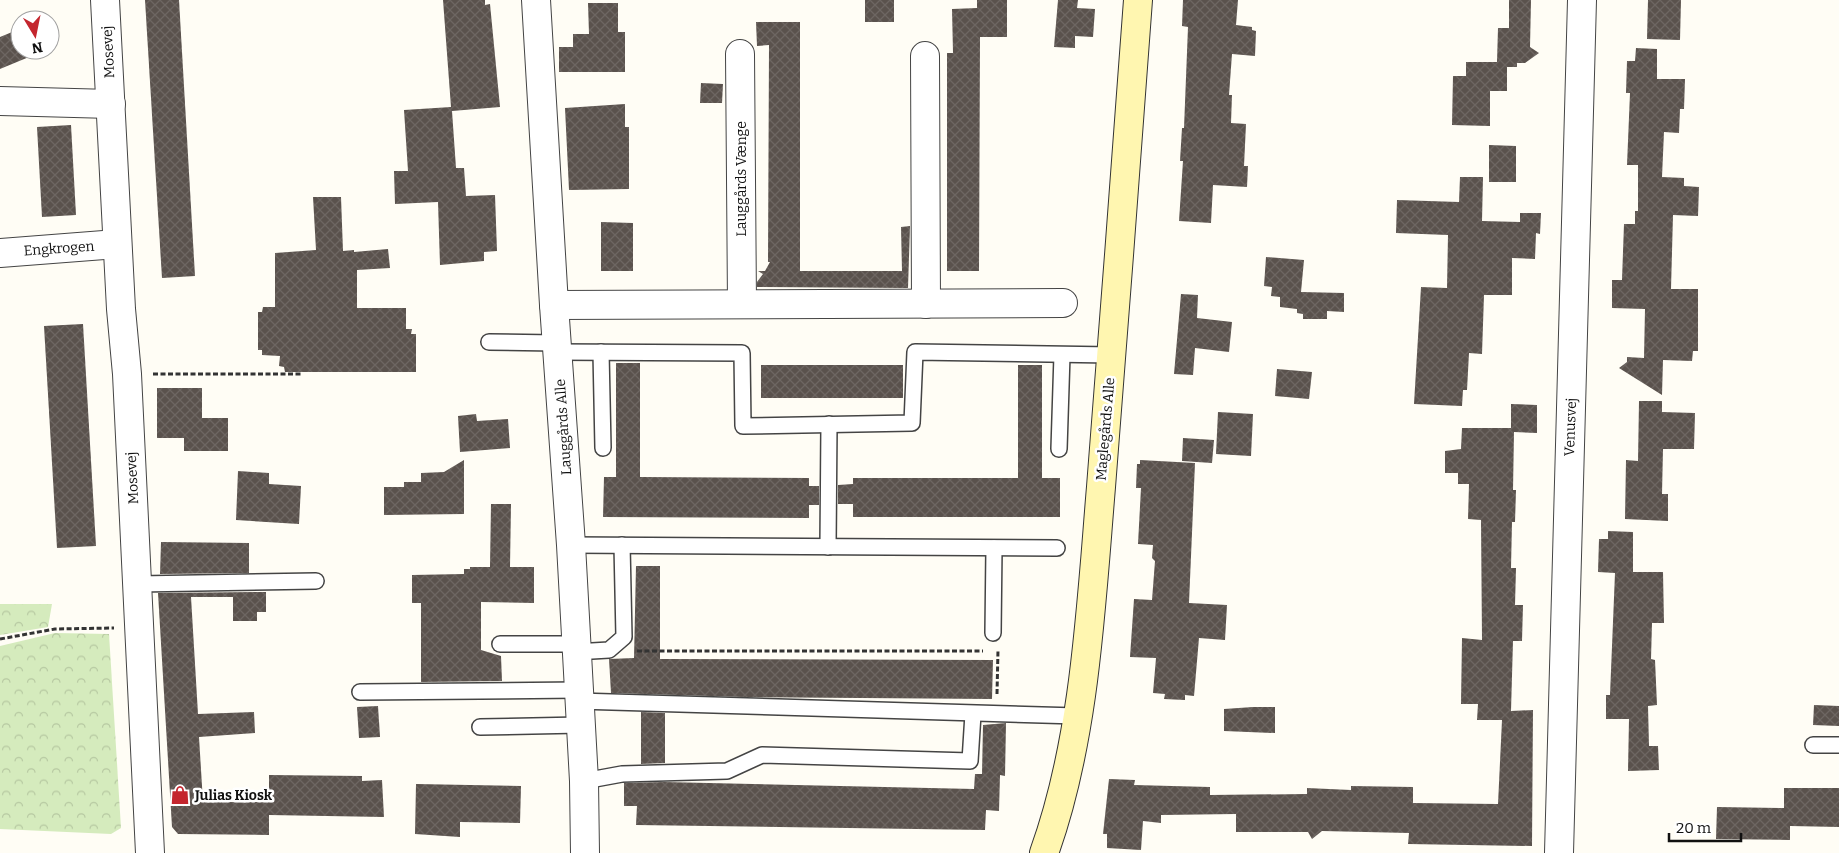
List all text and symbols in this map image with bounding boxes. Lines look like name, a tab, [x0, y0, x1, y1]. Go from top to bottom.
north arrow	[10, 10, 60, 60]
street label: Mosevej	[99, 25, 118, 79]
text: N	[30, 38, 44, 57]
street label: Lauggårds Vænge	[733, 121, 750, 237]
street label: Engkrogen	[23, 238, 95, 259]
street label: Maglegårds Alle	[1093, 377, 1118, 481]
street label: Lauggårds Alle	[552, 378, 575, 476]
street label: Venusvej	[1561, 397, 1580, 457]
street label: Mosevej	[123, 451, 142, 505]
shop icon: Julias Kiosk	[169, 784, 191, 806]
place label: Julias Kiosk	[194, 787, 273, 804]
scale bar	[1669, 810, 1742, 842]
text: 20 m	[1676, 819, 1712, 837]

